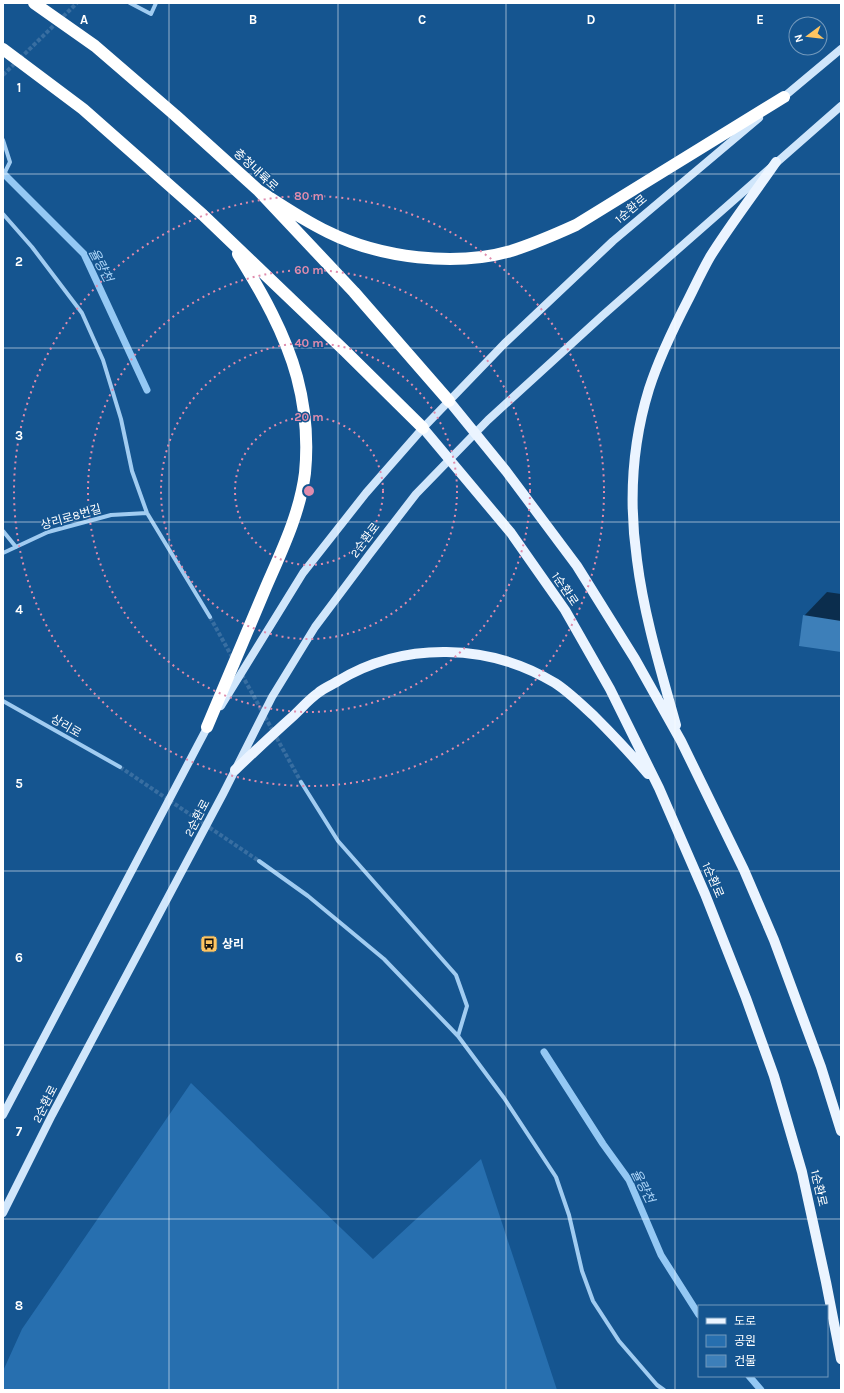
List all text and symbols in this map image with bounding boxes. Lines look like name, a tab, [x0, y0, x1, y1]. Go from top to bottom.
text: A	[80, 12, 88, 27]
text: B	[249, 12, 257, 27]
text: C	[418, 12, 426, 27]
text: D	[587, 12, 596, 27]
text: E	[756, 12, 764, 27]
north arrow	[788, 16, 828, 56]
text: N	[792, 33, 806, 44]
text: 1	[17, 80, 21, 95]
street label: 충청내륙로	[231, 146, 281, 194]
text: 80 m	[294, 189, 324, 203]
street label: 1순환로	[612, 192, 650, 226]
water label: 율량천	[86, 246, 117, 285]
text: 2	[15, 254, 23, 269]
text: 60 m	[294, 263, 324, 277]
text: 40 m	[294, 336, 324, 350]
text: 20 m	[294, 410, 324, 424]
text: 3	[15, 428, 23, 443]
centre of rings	[302, 484, 316, 498]
street label: 상리로8번길	[39, 502, 103, 532]
street label: 2순환로	[347, 520, 383, 560]
street label: 1순환로	[549, 570, 581, 608]
text: 4	[15, 602, 23, 617]
street label: 상리로	[48, 712, 84, 740]
text: 5	[15, 776, 23, 791]
street label: 2순환로	[181, 797, 213, 839]
street label: 1순환로	[699, 860, 727, 900]
bus stop icon: 상리	[199, 934, 219, 954]
place label: 상리	[222, 937, 244, 951]
text: 6	[15, 950, 23, 965]
street label: 2순환로	[30, 1083, 60, 1125]
text: 7	[16, 1124, 23, 1139]
water label: 율량천	[628, 1167, 658, 1206]
street label: 1순환로	[808, 1168, 830, 1208]
text: 8	[15, 1298, 23, 1313]
legend	[698, 1305, 828, 1377]
text: 도로	[734, 1314, 756, 1328]
text: 공원	[734, 1334, 756, 1348]
text: 건물	[734, 1354, 756, 1368]

